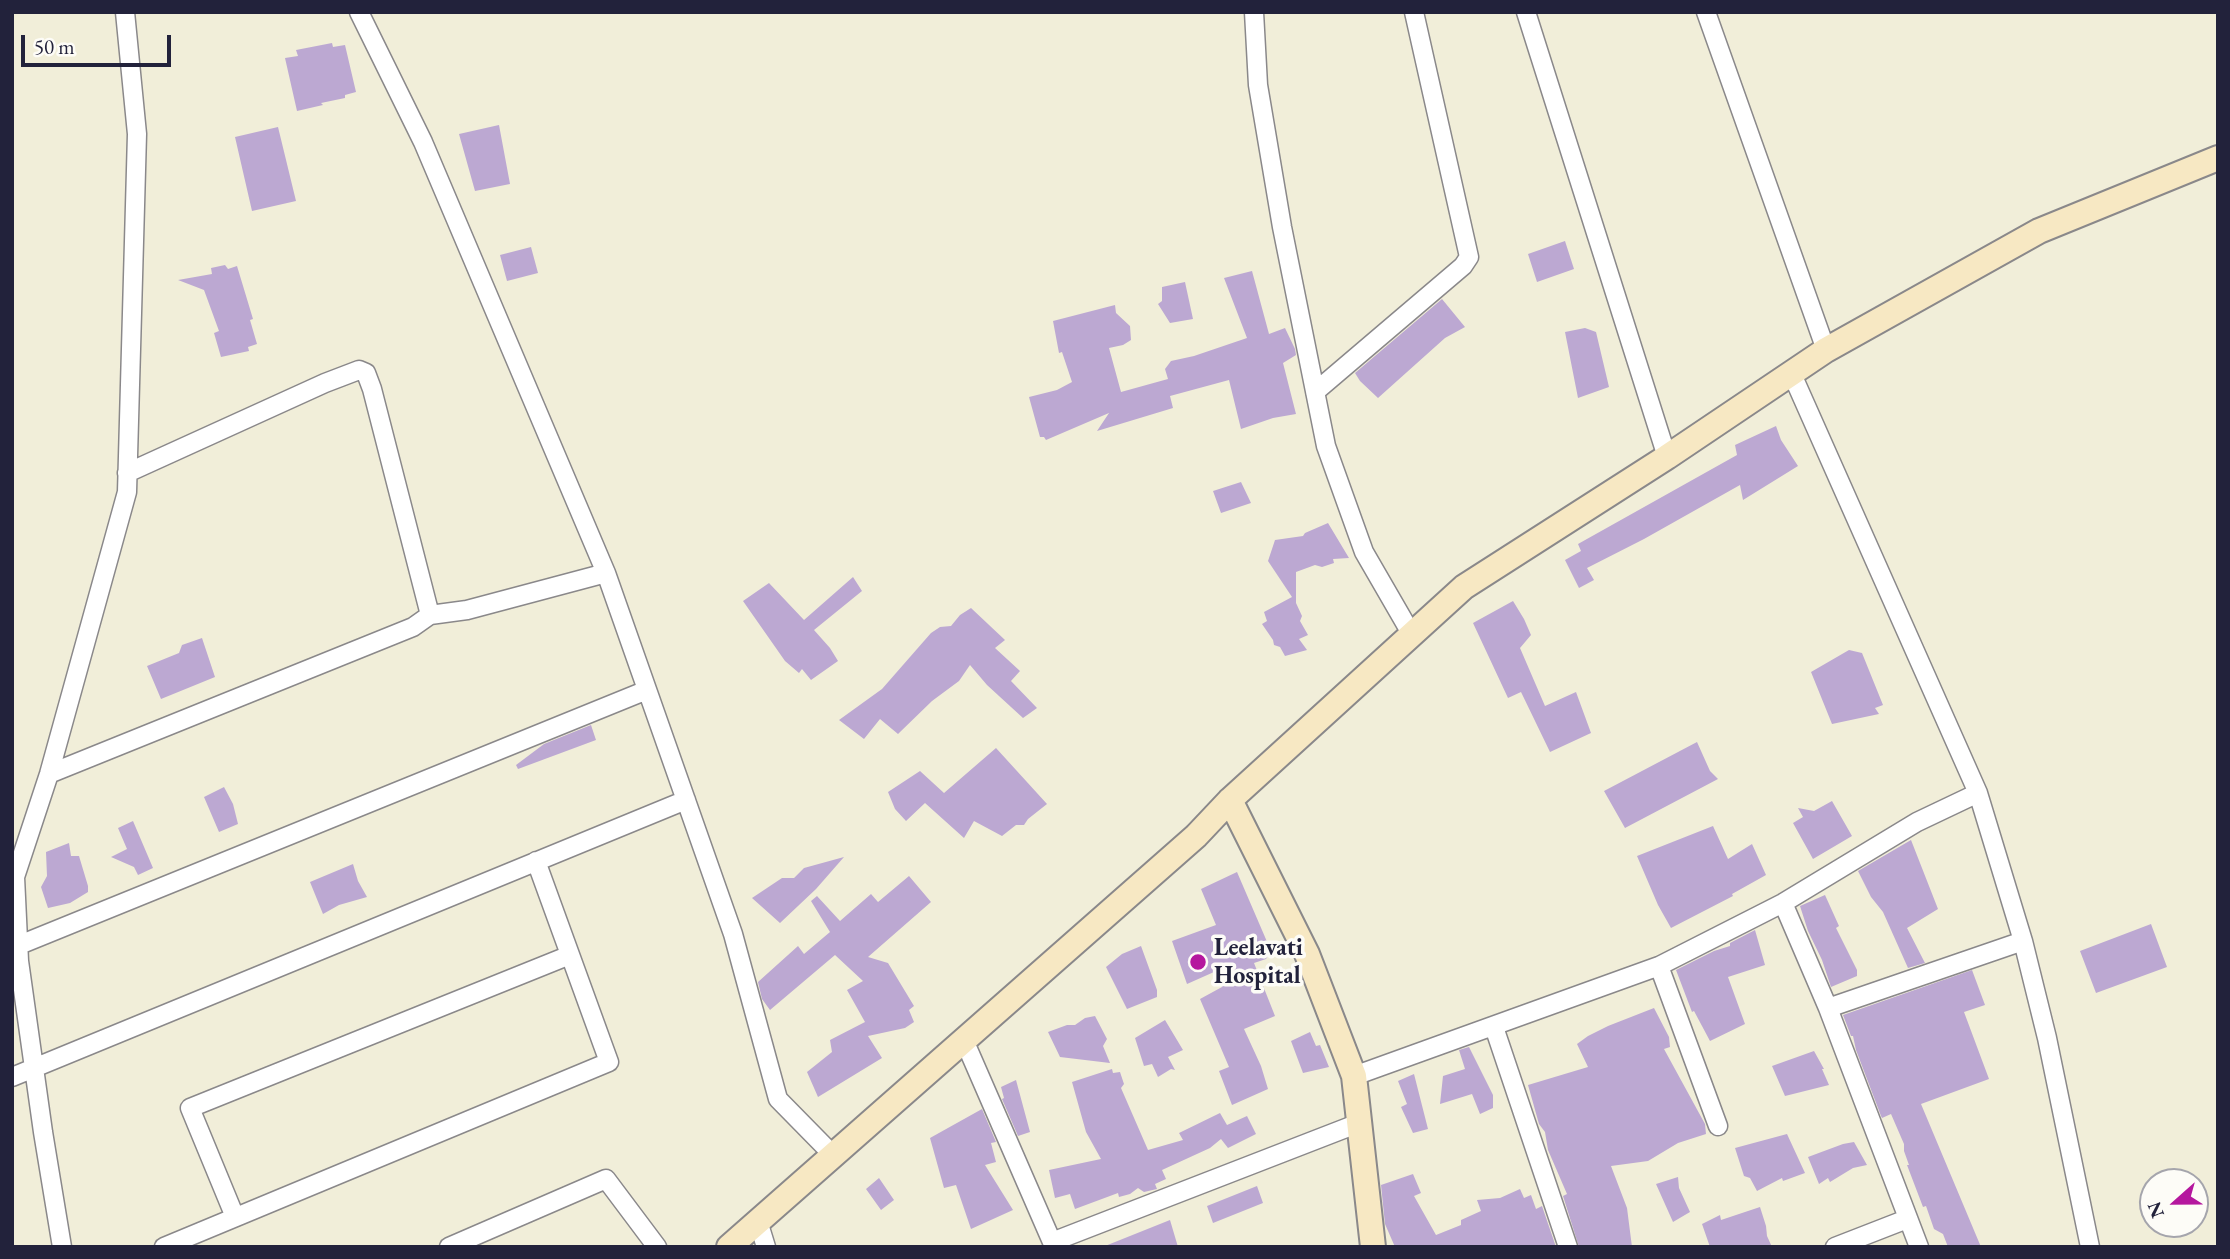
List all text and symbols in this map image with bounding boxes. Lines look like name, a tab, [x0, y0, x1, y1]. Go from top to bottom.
scale bar	[24, 21, 175, 65]
text: 50 m	[34, 33, 75, 60]
place label: Leelavati Hospital	[1214, 934, 1303, 990]
marker: Leelavati Hospital	[1188, 952, 1208, 972]
north arrow	[2139, 1168, 2209, 1238]
text: N	[2141, 1198, 2170, 1222]

